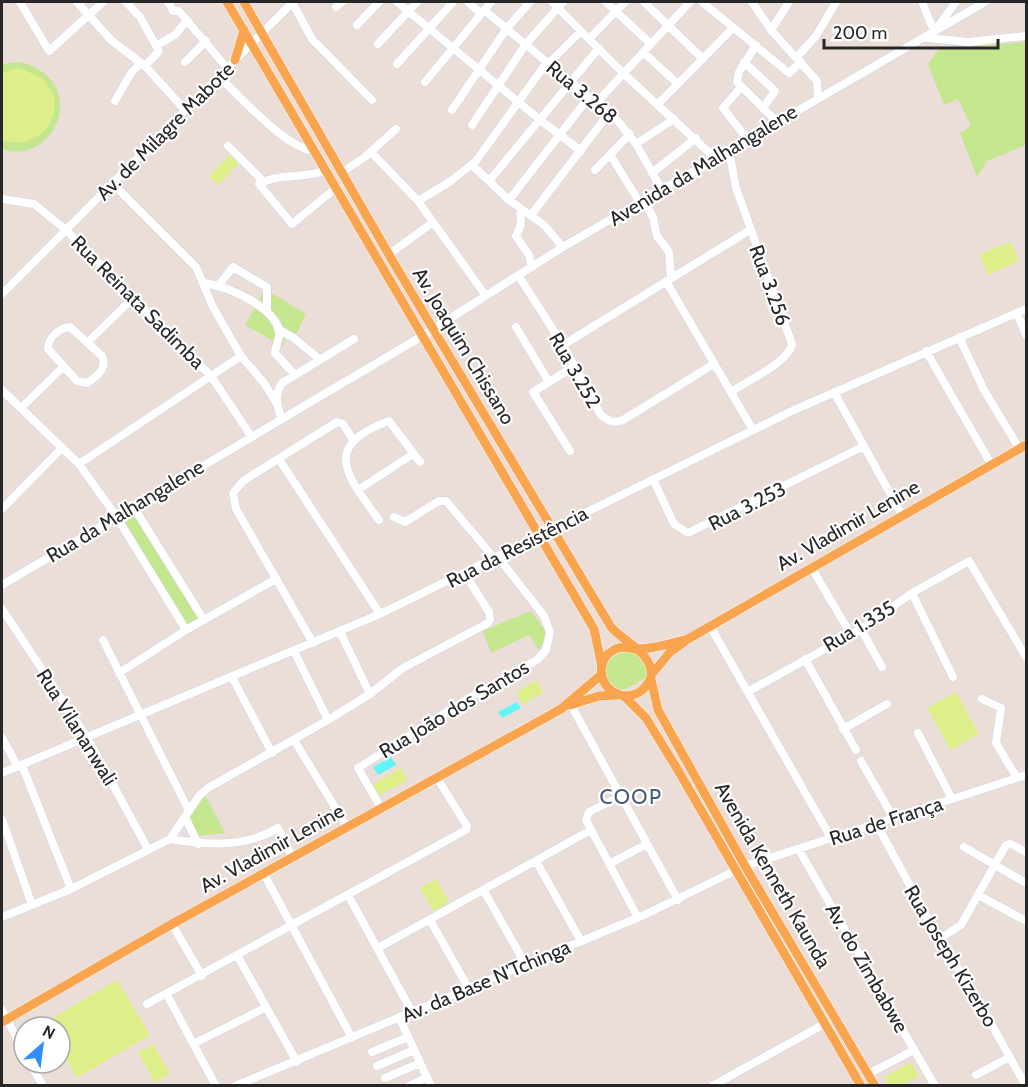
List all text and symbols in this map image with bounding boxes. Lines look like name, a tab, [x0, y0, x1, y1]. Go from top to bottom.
scale bar	[824, 12, 998, 50]
text: 200 m	[833, 22, 887, 44]
street label: Rua 3.268	[542, 55, 622, 129]
street label: Av. de Milagre Mabote	[91, 57, 239, 205]
street label: Avenida da Malhangalene	[605, 99, 801, 231]
street label: Rua Reinata Sadimba	[66, 230, 210, 374]
street label: Rua 3.256	[744, 241, 796, 329]
street label: Av. Joaquim Chissano	[408, 263, 520, 429]
street label: Rua 3.252	[544, 328, 606, 412]
street label: Rua da Malhangalene	[42, 454, 208, 568]
street label: Av. Vladimir Lenine	[772, 474, 924, 576]
street label: Rua 3.253	[704, 476, 790, 536]
street label: Rua da Resistência	[442, 501, 592, 593]
street label: Rua 1.335	[819, 595, 899, 657]
street label: Rua João dos Santos	[375, 655, 533, 763]
street label: Rua Vilananwali	[32, 664, 122, 790]
street label: Avenida Kenneth Kaunda	[710, 778, 836, 973]
district label: COOP	[600, 784, 663, 809]
street label: Rua de França	[826, 791, 946, 851]
street label: Av. Vladimir Lenine	[196, 799, 348, 897]
street label: Rua Joseph Kizerbo	[899, 881, 1003, 1031]
street label: Av. do Zimbabwe	[820, 899, 914, 1037]
street label: Av. da Base N'Tchinga	[398, 934, 574, 1027]
north arrow	[12, 1015, 72, 1075]
text: N	[39, 1021, 58, 1043]

